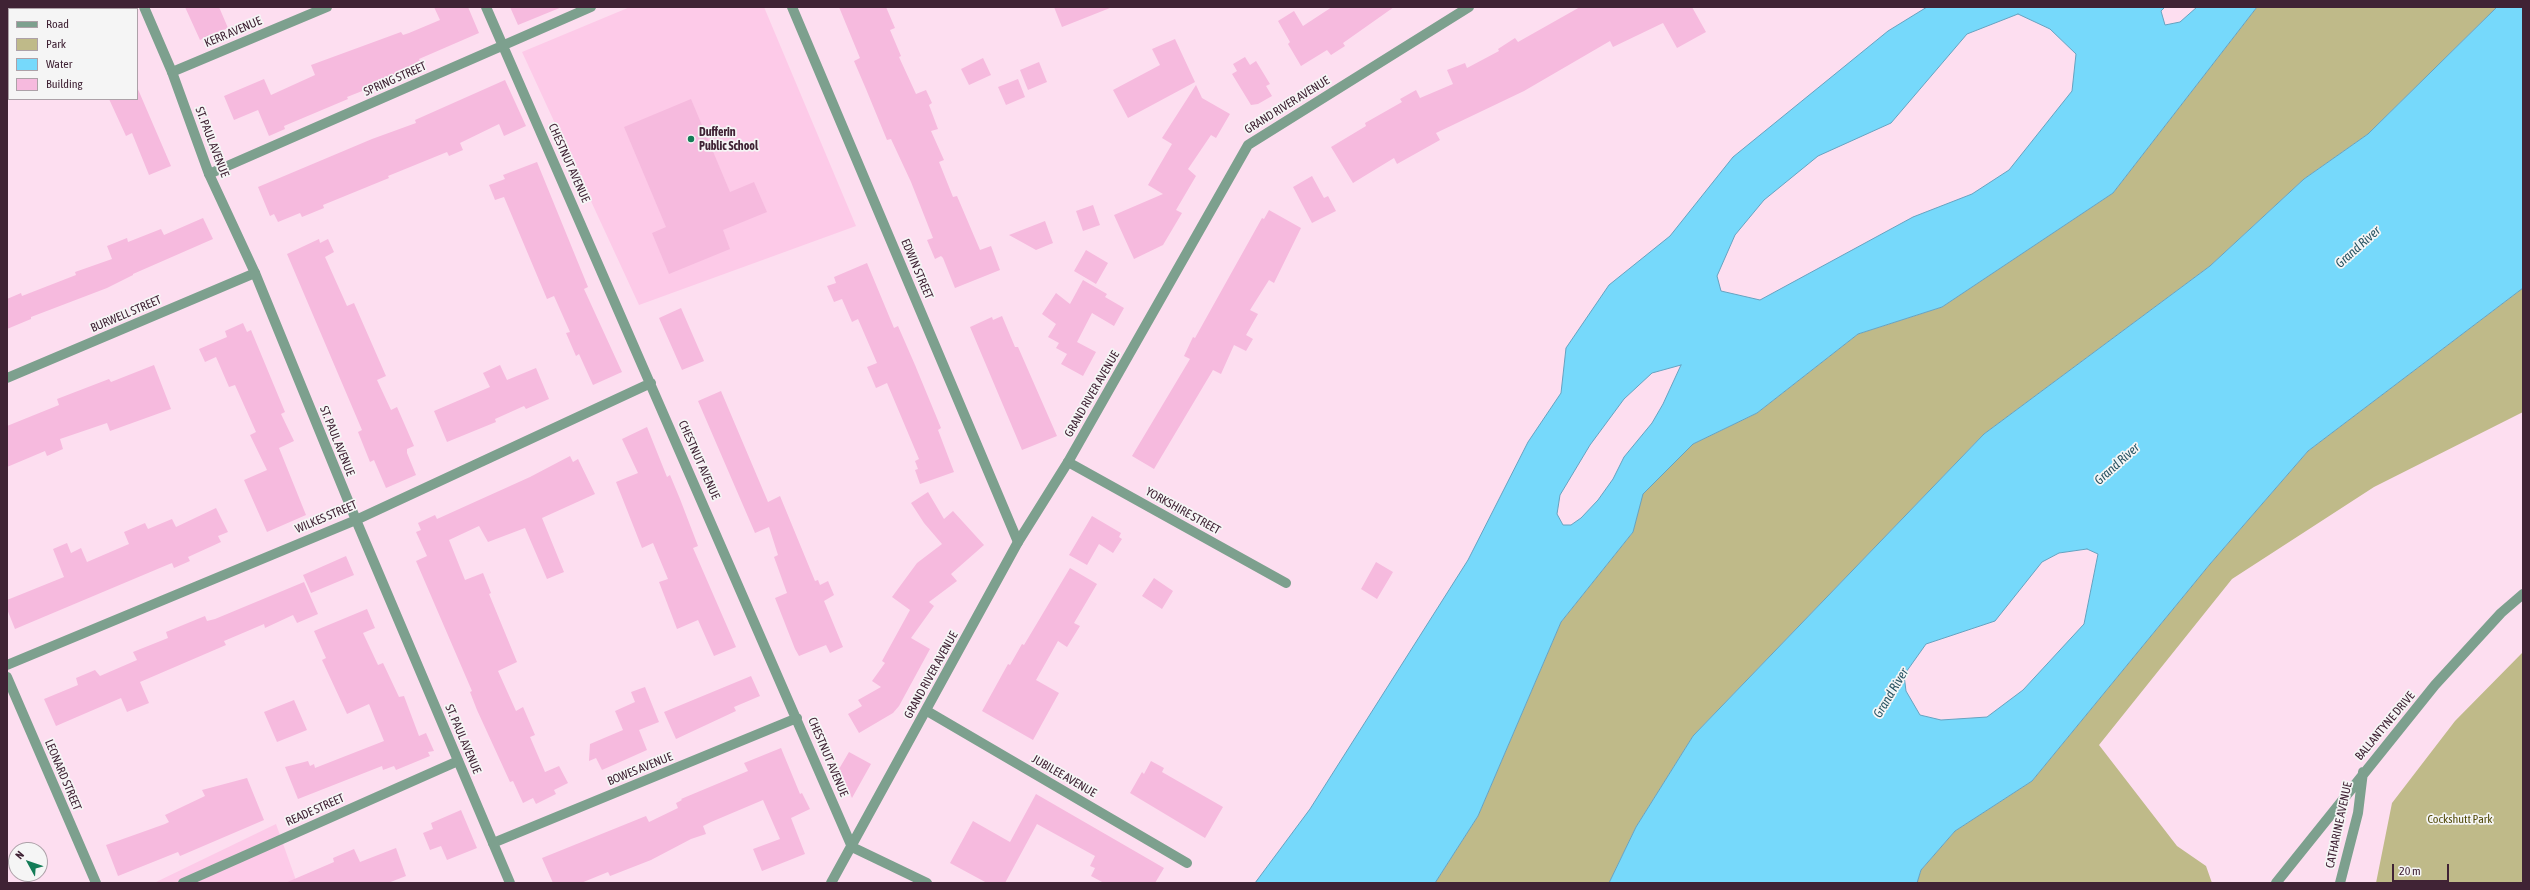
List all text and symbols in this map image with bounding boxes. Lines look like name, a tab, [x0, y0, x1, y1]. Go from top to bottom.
legend	[8, 8, 138, 100]
street label: KERR AVENUE	[202, 14, 264, 50]
text: Road	[46, 17, 69, 31]
text: Park	[46, 37, 66, 51]
text: Water	[46, 57, 72, 71]
street label: SPRING STREET	[362, 59, 428, 99]
street label: GRAND RIVER AVENUE	[1242, 73, 1332, 137]
text: Building	[46, 77, 83, 91]
street label: ST. PAUL AVENUE	[192, 105, 232, 179]
street label: CHESTNUT AVENUE	[545, 121, 593, 205]
place label: Dufferin Public School	[699, 125, 758, 153]
marker: Dufferin Public School	[686, 134, 696, 144]
water label: Grand River	[2332, 223, 2384, 271]
street label: EDWIN STREET	[898, 237, 936, 301]
street label: BURWELL STREET	[89, 293, 163, 335]
street label: GRAND RIVER AVENUE	[1061, 348, 1123, 440]
street label: ST. PAUL AVENUE	[316, 404, 358, 478]
street label: CHESTNUT AVENUE	[675, 418, 723, 502]
water label: Grand River	[2091, 440, 2143, 488]
street label: YORKSHIRE STREET	[1143, 484, 1223, 538]
street label: WILKES STREET	[293, 498, 359, 536]
street label: GRAND RIVER AVENUE	[901, 629, 961, 721]
water label: Grand River	[1870, 665, 1912, 721]
street label: BALLANTYNE DRIVE	[2352, 689, 2418, 763]
street label: ST. PAUL AVENUE	[442, 702, 484, 776]
street label: CHESTNUT AVENUE	[805, 715, 851, 799]
street label: LEONARD STREET	[42, 737, 84, 813]
street label: BOWES AVENUE	[605, 749, 675, 789]
street label: JUBILEE AVENUE	[1029, 752, 1099, 800]
street label: CATHARINE AVENUE	[2323, 781, 2355, 869]
street label: READE STREET	[284, 791, 346, 829]
park label: Cockshutt Park	[2427, 812, 2493, 826]
north arrow	[8, 842, 48, 882]
text: N	[13, 849, 26, 861]
scale bar	[2394, 856, 2451, 882]
text: 20 m	[2399, 864, 2421, 878]

